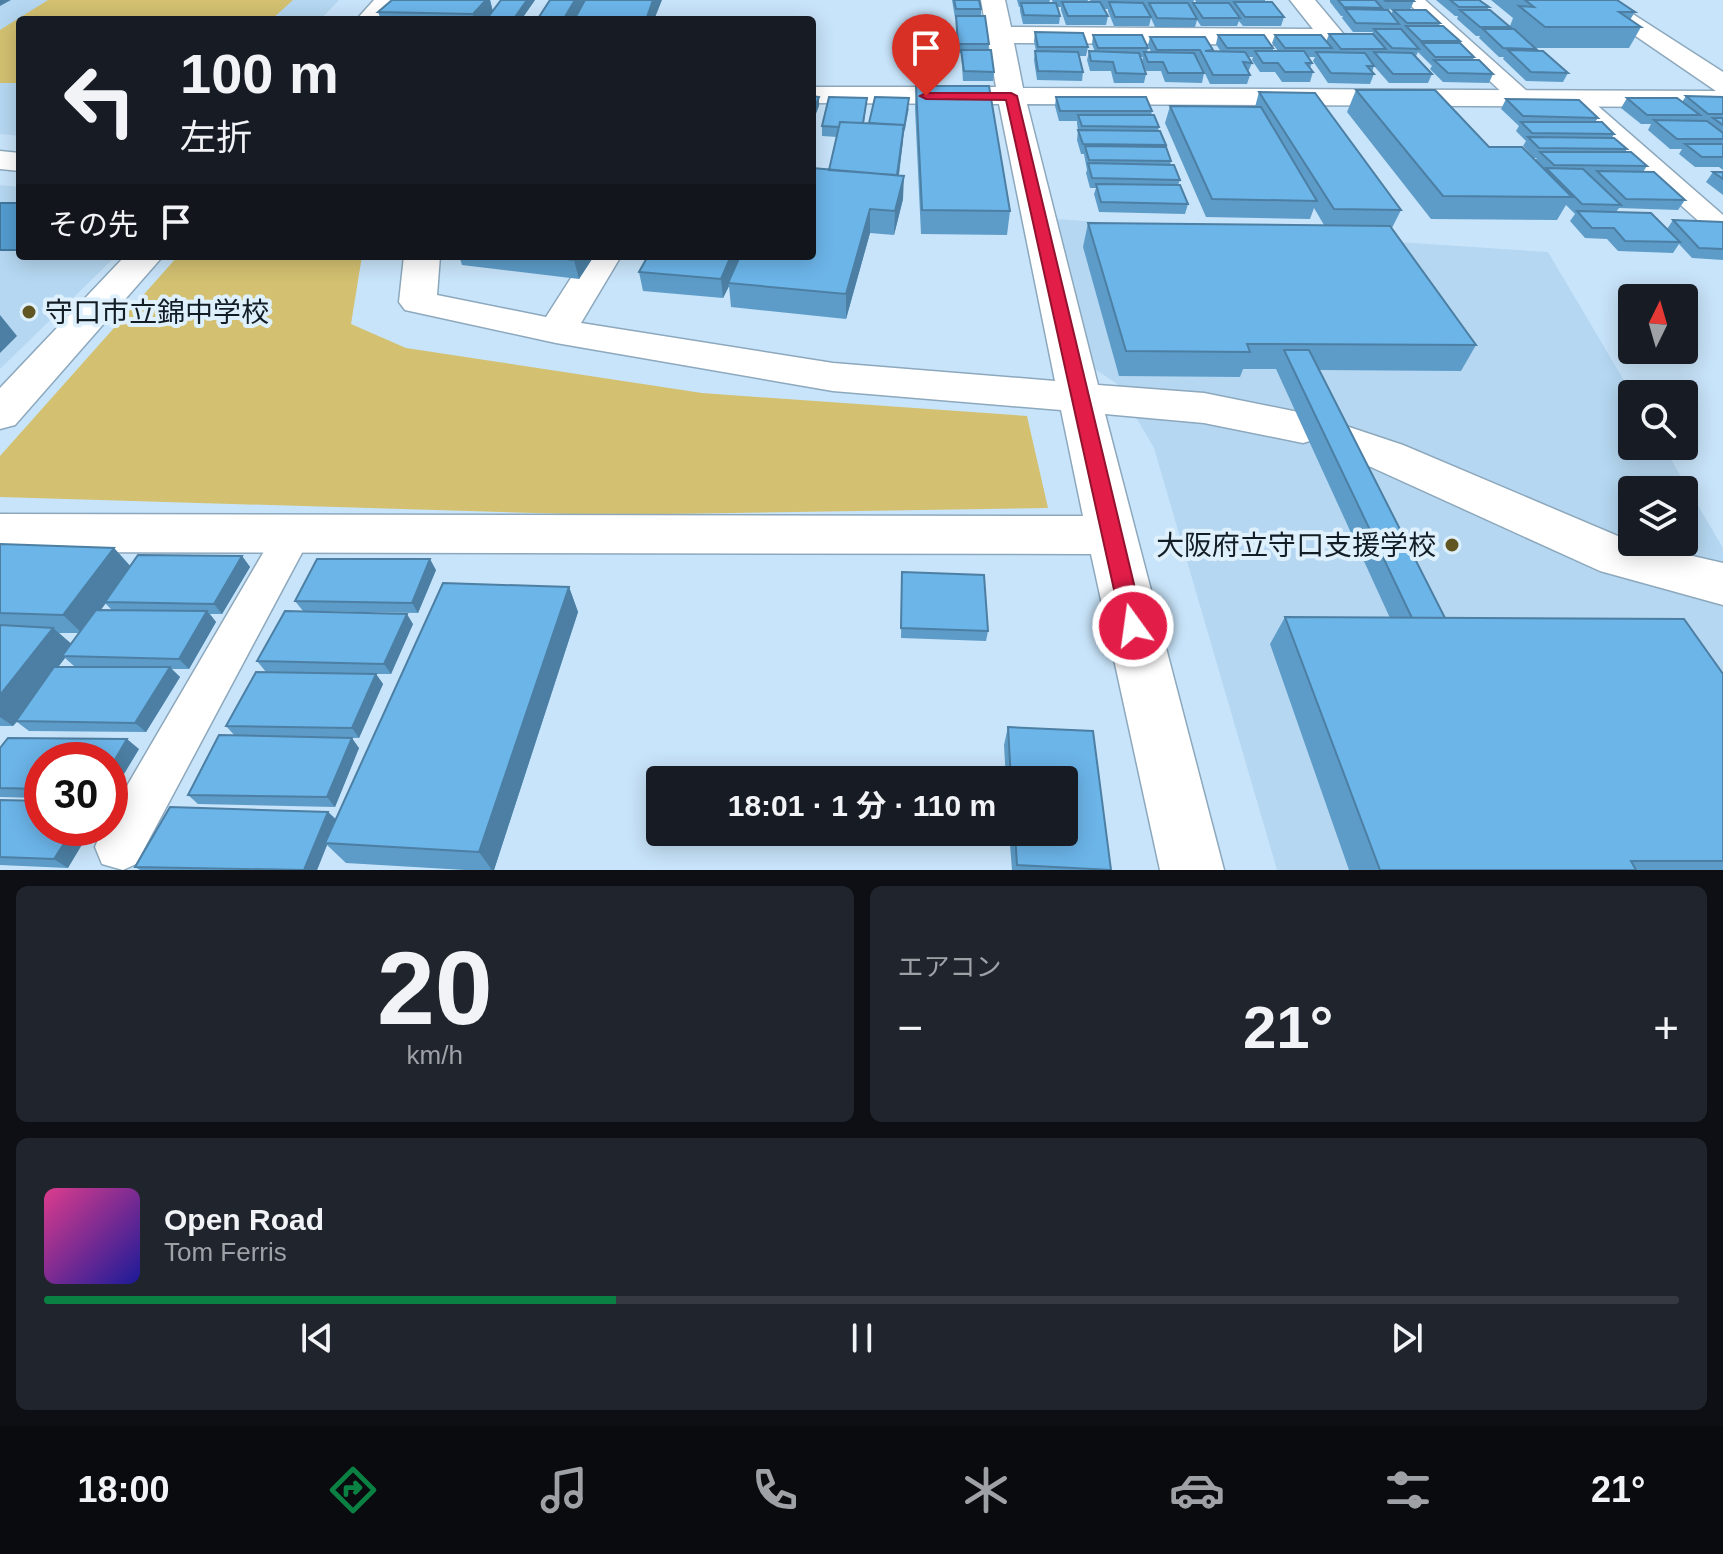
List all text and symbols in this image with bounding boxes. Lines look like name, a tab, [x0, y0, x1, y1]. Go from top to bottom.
pin	[892, 14.0, 960, 96]
icon: arrive	[904, 26, 948, 70]
text: 100 m	[180, 42, 339, 105]
icon: left	[48, 48, 152, 152]
text: 左折	[180, 117, 252, 158]
icon: arrive	[154, 200, 198, 244]
text: その先	[48, 208, 138, 241]
north arrow	[1618, 284, 1698, 364]
map controls	[1618, 284, 1698, 556]
place label: 守口市立錦中学校	[45, 297, 269, 328]
marker: 守口市立錦中学校	[20, 303, 38, 321]
button: search	[1618, 380, 1698, 460]
button: layers	[1618, 476, 1698, 556]
place label: 大阪府立守口支援学校	[1156, 530, 1436, 561]
marker: 大阪府立守口支援学校	[1443, 536, 1461, 554]
position arrow	[1091, 584, 1175, 668]
speed limit sign: 30	[24, 742, 128, 846]
text: 18:01 · 1 分 · 110 m	[728, 789, 996, 822]
text: 20	[377, 930, 493, 1046]
text: エアコン	[898, 952, 1002, 982]
text: 21°	[1243, 994, 1334, 1061]
text: −	[898, 1003, 923, 1052]
text: +	[1653, 1003, 1679, 1052]
text: km/h	[407, 1040, 463, 1070]
text: Open Road	[164, 1203, 324, 1236]
text: Tom Ferris	[164, 1237, 287, 1267]
icon: previous	[295, 1316, 339, 1360]
icon: pause	[840, 1316, 884, 1360]
icon: next	[1385, 1316, 1429, 1360]
icon: directions	[325, 1462, 381, 1518]
icon: music	[536, 1462, 592, 1518]
icon: phone	[747, 1462, 803, 1518]
icon: climate	[958, 1462, 1014, 1518]
icon: car	[1169, 1462, 1225, 1518]
icon: filters	[1380, 1462, 1436, 1518]
text: 18:00	[78, 1469, 170, 1510]
text: 21°	[1591, 1469, 1645, 1510]

